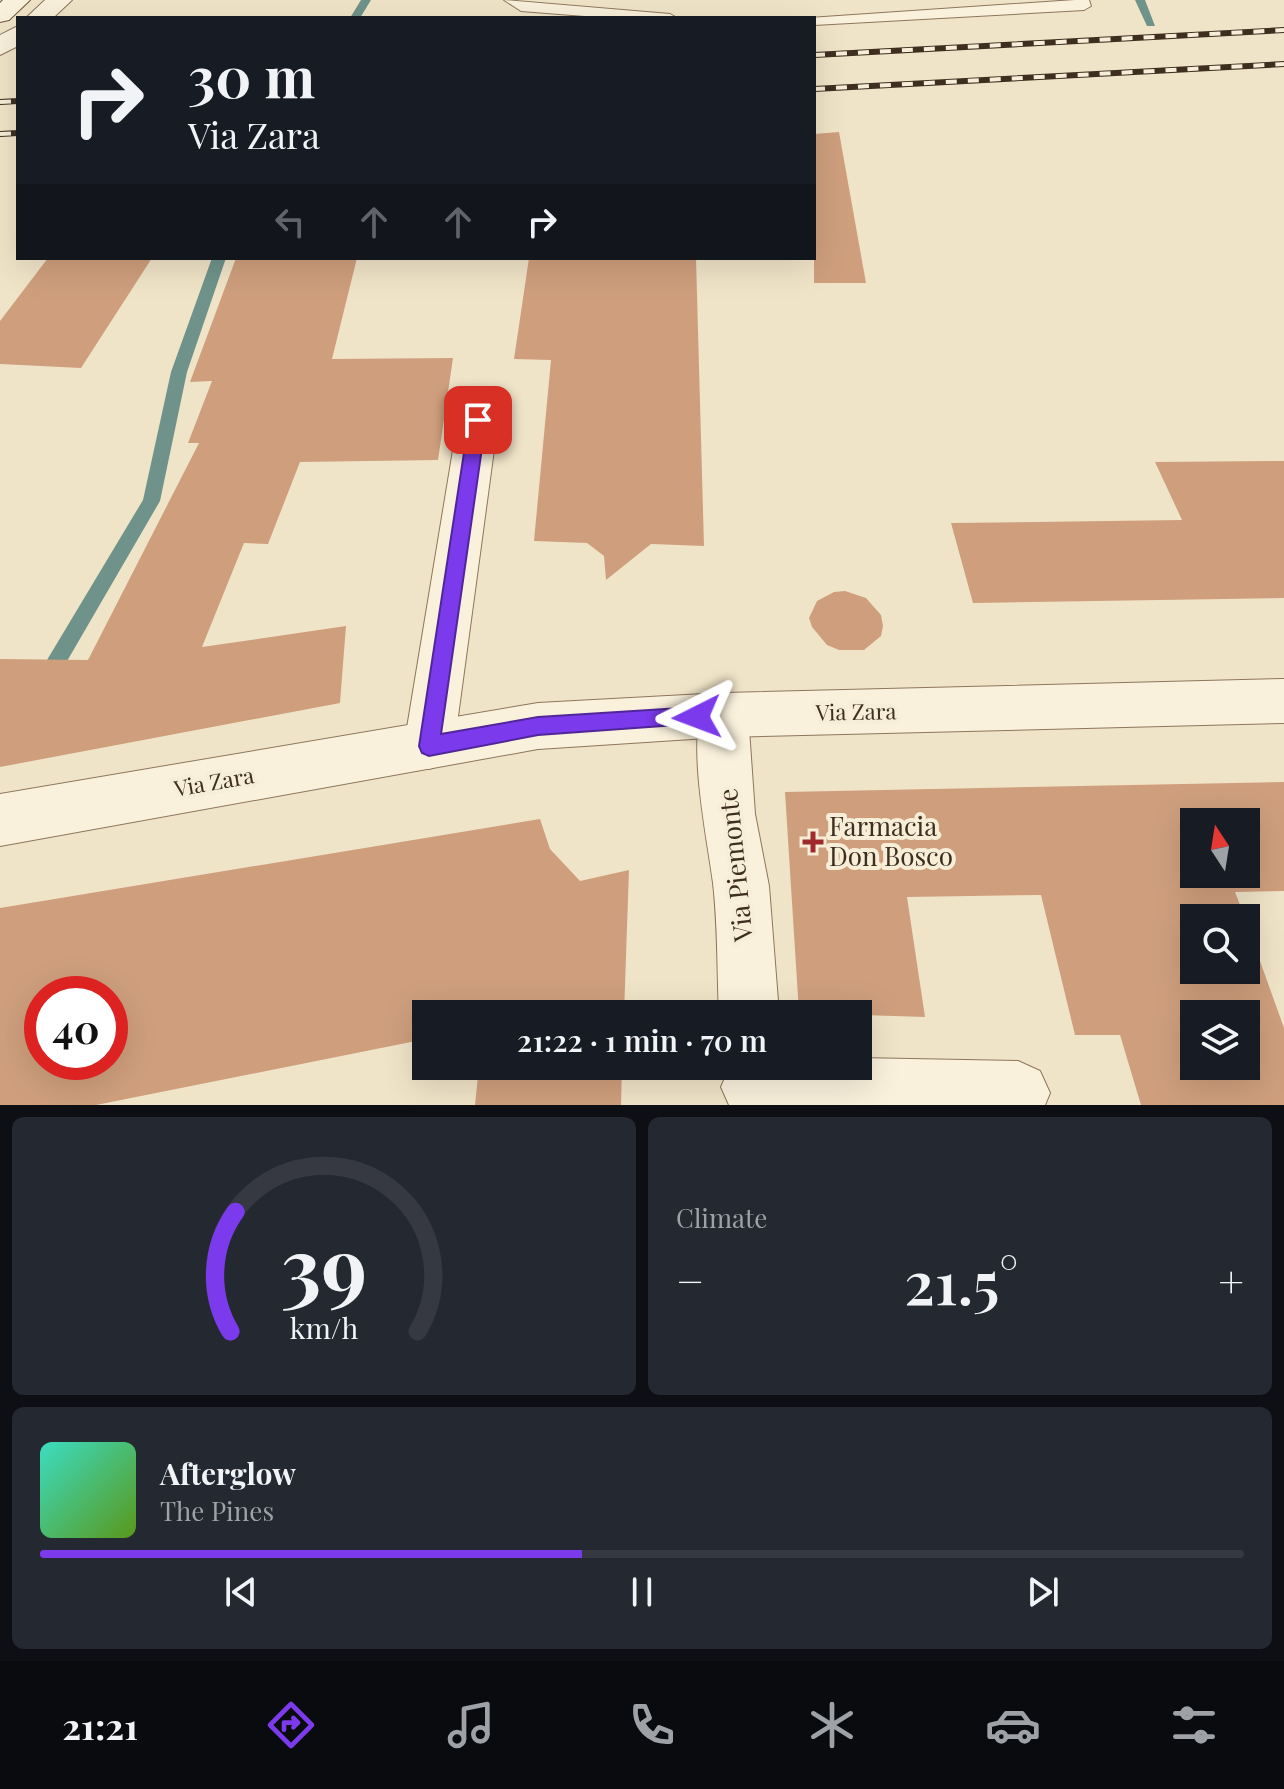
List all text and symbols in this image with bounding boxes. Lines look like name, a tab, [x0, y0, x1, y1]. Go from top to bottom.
text: 30 m	[188, 38, 315, 113]
icon: right	[56, 48, 160, 152]
text: Via Zara	[188, 110, 320, 158]
icon: left	[268, 200, 312, 244]
icon: ahead	[352, 200, 396, 244]
icon: ahead	[436, 200, 480, 244]
icon: right	[520, 200, 564, 244]
pin	[444, 386, 512, 454]
icon: arrive	[456, 398, 500, 442]
position arrow	[655, 675, 739, 759]
street label: Via Zara	[814, 695, 897, 727]
street label: Via Zara	[171, 759, 256, 803]
street label: Via Piemonte	[709, 787, 760, 944]
place label: Farmacia Don Bosco	[829, 808, 953, 873]
north arrow	[1180, 808, 1260, 888]
map controls	[1180, 808, 1260, 1080]
marker: Farmacia Don Bosco	[804, 833, 822, 851]
button: search	[1180, 904, 1260, 984]
speed limit sign: 40	[24, 976, 128, 1080]
button: layers	[1180, 1000, 1260, 1080]
text: 21:22 · 1 min · 70 m	[517, 1020, 767, 1060]
text: Climate	[676, 1200, 767, 1235]
text: 39	[281, 1208, 367, 1319]
text: 21.5°	[904, 1240, 1018, 1320]
text: −	[676, 1250, 704, 1309]
text: +	[1218, 1250, 1244, 1309]
text: km/h	[290, 1308, 358, 1346]
text: Afterglow	[160, 1453, 296, 1493]
text: The Pines	[160, 1493, 274, 1528]
icon: previous	[219, 1570, 263, 1614]
icon: pause	[620, 1570, 664, 1614]
icon: next	[1021, 1570, 1065, 1614]
icon: directions	[263, 1697, 319, 1753]
icon: music	[443, 1697, 499, 1753]
icon: phone	[624, 1697, 680, 1753]
icon: climate	[804, 1697, 860, 1753]
icon: car	[985, 1697, 1041, 1753]
icon: filters	[1166, 1697, 1222, 1753]
text: 21:21	[62, 1701, 138, 1749]

